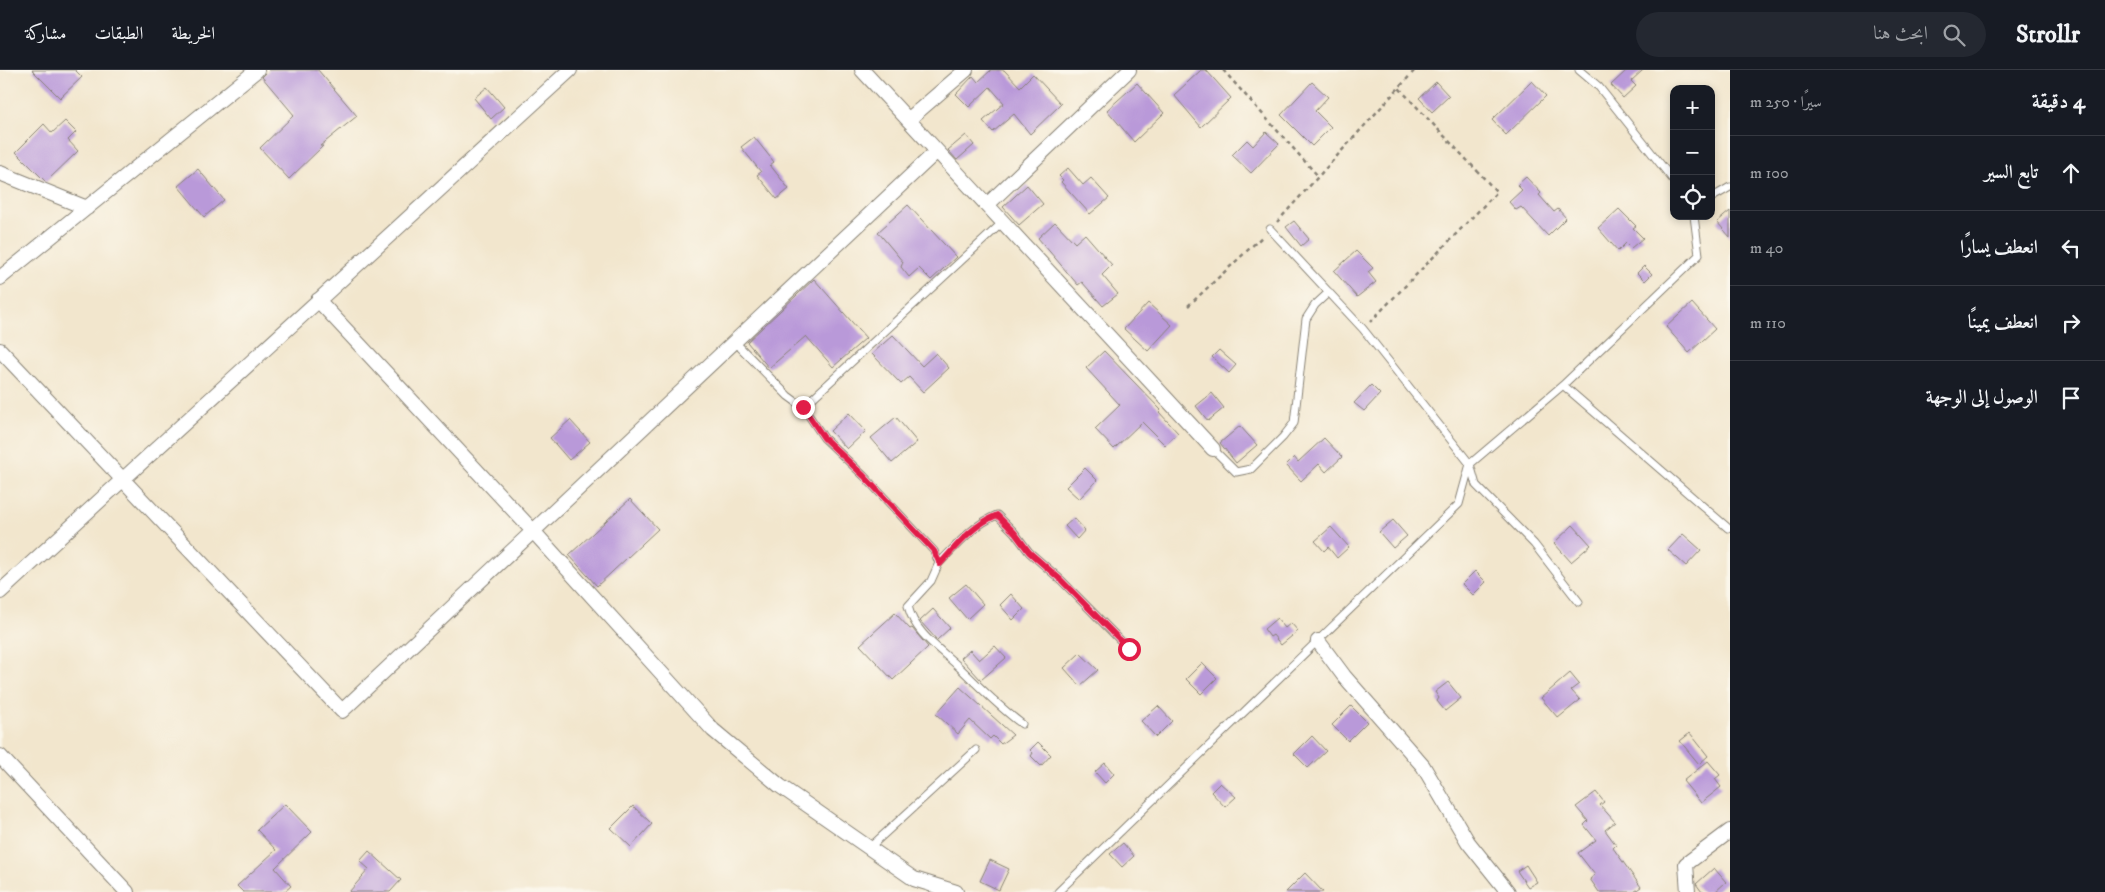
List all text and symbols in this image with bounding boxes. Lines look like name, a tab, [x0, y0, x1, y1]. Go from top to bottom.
search box	[1636, 12, 1986, 57]
text: Strollr	[2016, 20, 2080, 50]
icon: search	[1940, 21, 1968, 49]
text: ابحث هنا	[1873, 22, 1928, 45]
text: مشاركة	[25, 23, 66, 45]
text: الطبقات	[94, 23, 143, 45]
text: الخريطة	[171, 23, 215, 45]
map controls	[1670, 85, 1715, 220]
button: +	[1670, 85, 1715, 130]
text: 4 دقيقة	[2032, 89, 2085, 115]
text: سيرًا · 250 m	[1750, 92, 1822, 112]
button: −	[1670, 130, 1715, 175]
icon: ahead	[2057, 159, 2085, 187]
text: تابع السير	[1984, 161, 2038, 184]
text: 100 m	[1750, 163, 1789, 183]
button: locate	[1670, 175, 1715, 220]
icon: left	[2057, 234, 2085, 262]
text: انعطف يسارًا	[1960, 236, 2038, 259]
text: 40 m	[1750, 238, 1783, 258]
icon: right	[2057, 309, 2085, 337]
text: انعطف يمينًا	[1968, 311, 2038, 334]
text: 110 m	[1750, 313, 1786, 333]
icon: arrive	[2057, 384, 2085, 412]
text: الوصول إلى الوجهة	[1926, 386, 2038, 409]
route end	[792, 396, 815, 419]
route start	[1118, 638, 1141, 661]

